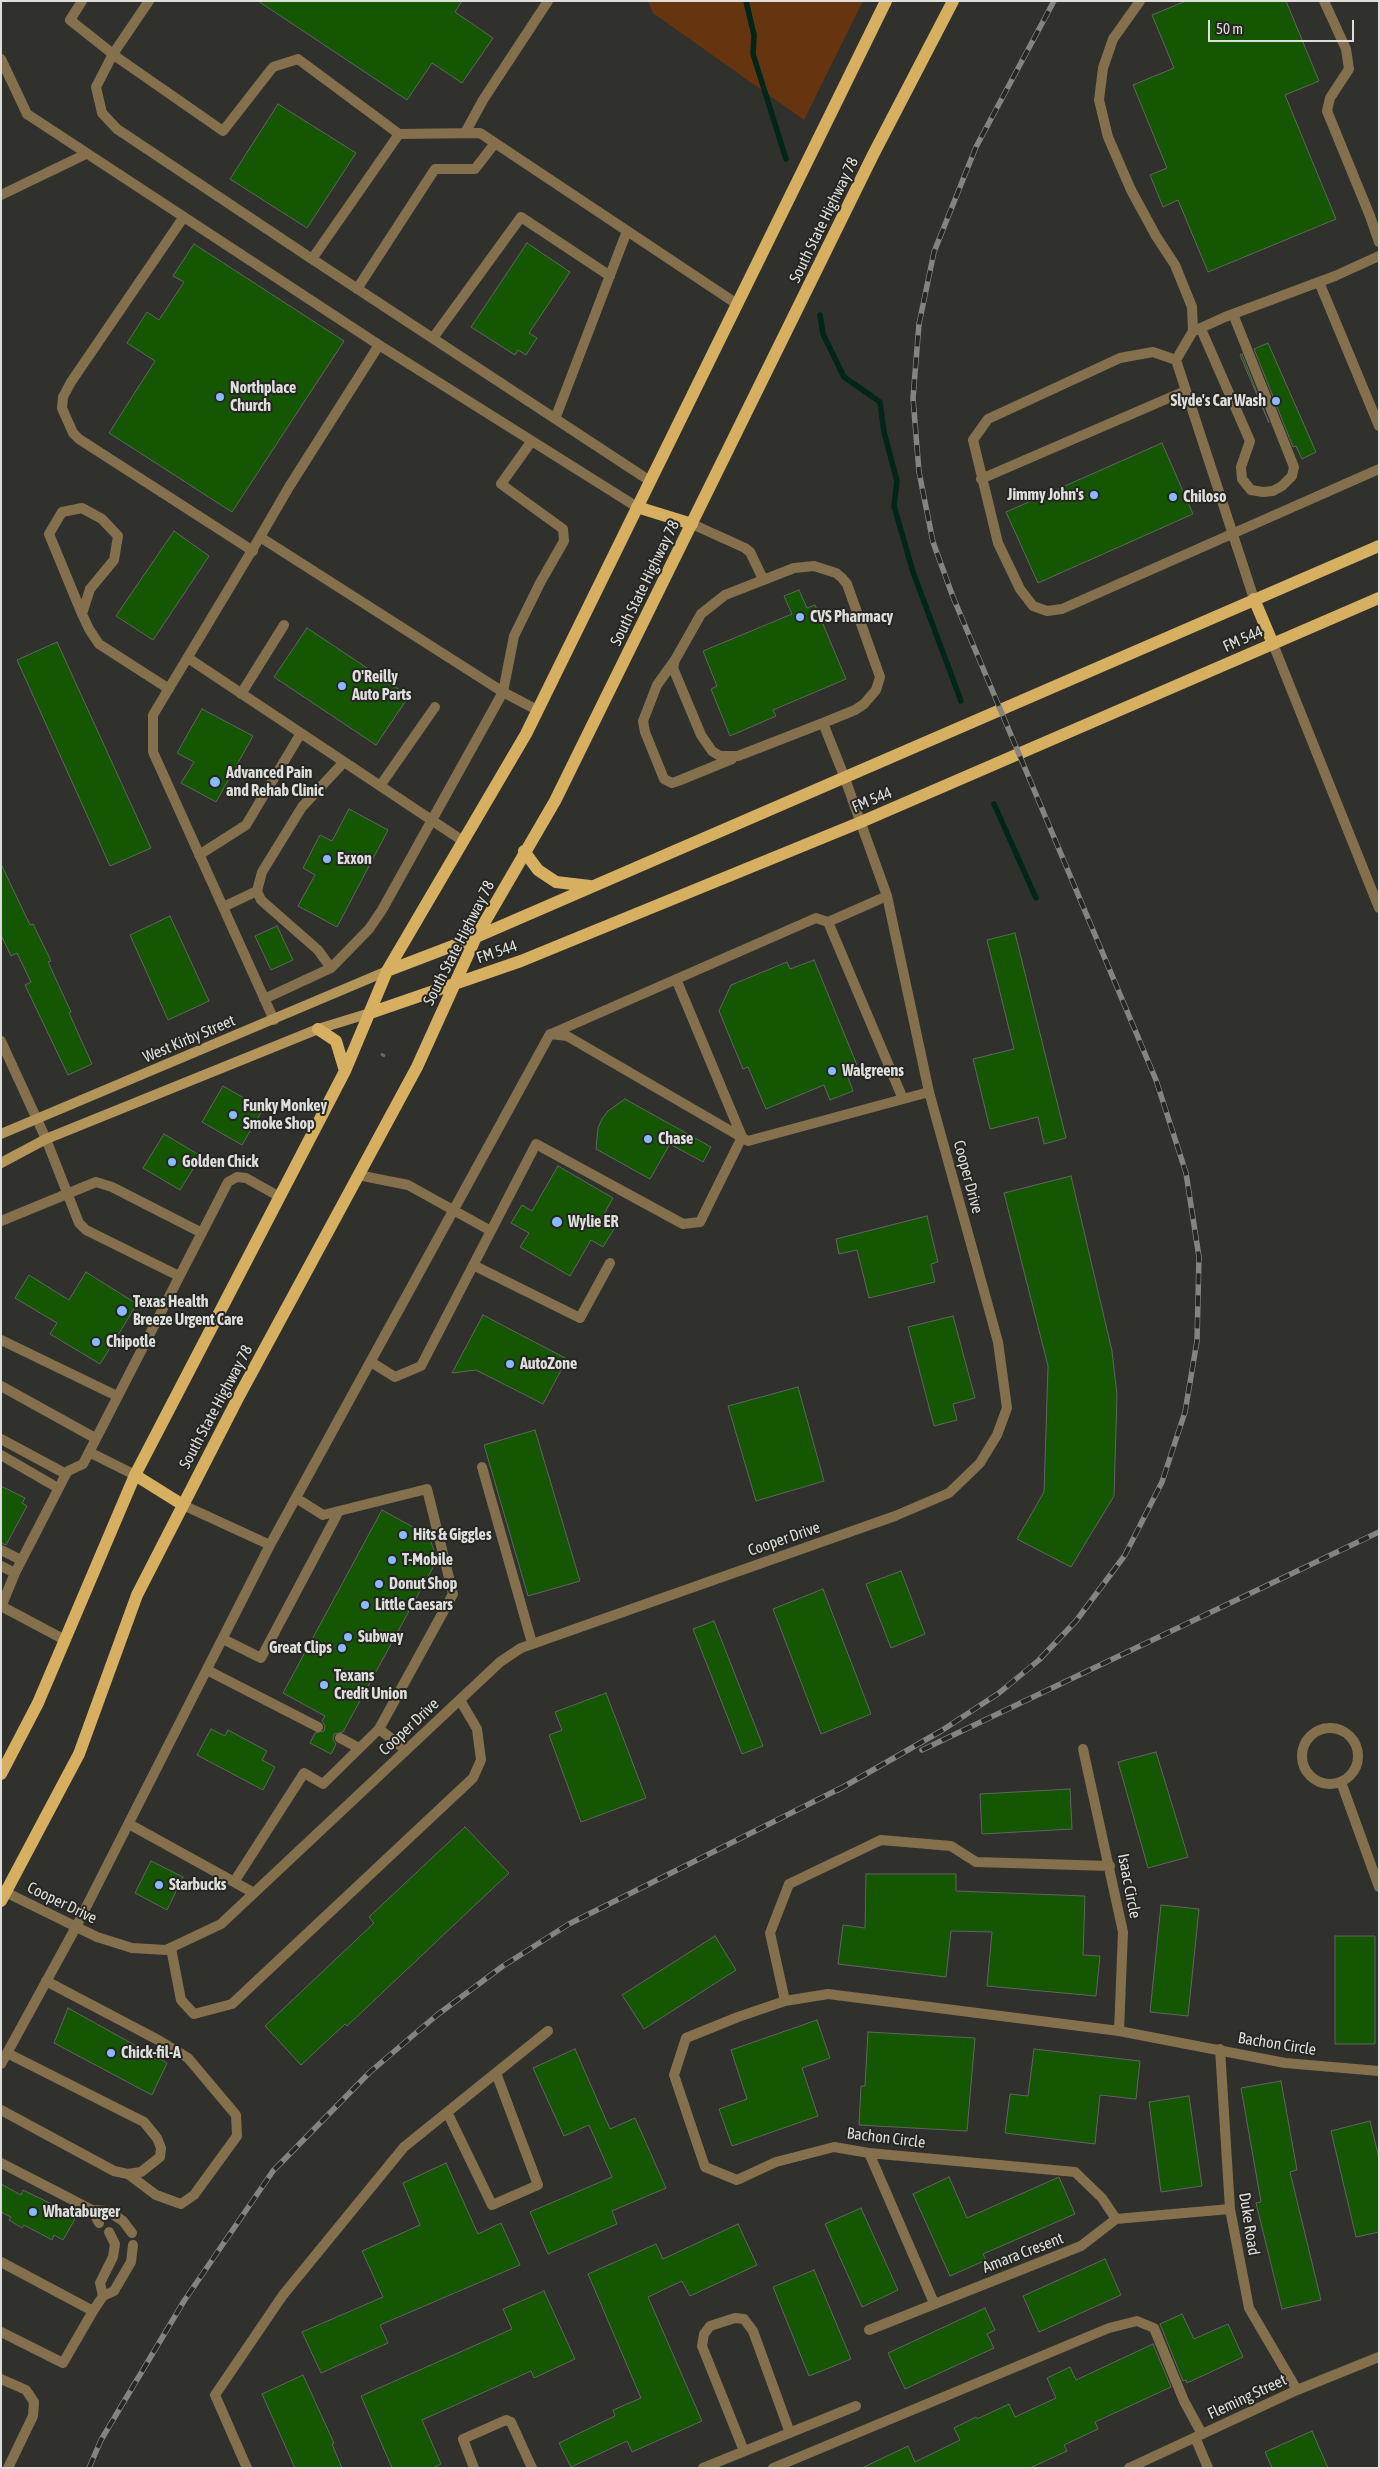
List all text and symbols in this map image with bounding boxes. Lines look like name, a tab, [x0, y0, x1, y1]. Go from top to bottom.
scale bar	[1210, 10, 1356, 42]
text: 50 m	[1216, 20, 1243, 37]
street label: South State Highway 78	[785, 154, 863, 286]
place label: Northplace Church	[230, 378, 296, 416]
marker: Northplace Church	[214, 391, 226, 403]
place label: Slyde's Car Wash	[1170, 391, 1266, 411]
marker: Slyde's Car Wash	[1270, 395, 1282, 407]
place label: Jimmy John's	[1007, 485, 1084, 505]
place label: Chiloso	[1183, 487, 1226, 507]
marker: Jimmy John's	[1088, 489, 1100, 501]
marker: Chiloso	[1167, 491, 1179, 503]
street label: South State Highway 78	[606, 517, 684, 649]
place label: CVS Pharmacy	[810, 607, 893, 627]
marker: CVS Pharmacy	[794, 611, 806, 623]
street label: FM 544	[1220, 622, 1266, 656]
place label: O'Reilly Auto Parts	[352, 667, 412, 705]
marker: O'Reilly Auto Parts	[336, 680, 348, 692]
place label: Advanced Pain and Rehab Clinic	[226, 763, 324, 801]
marker: Advanced Pain and Rehab Clinic	[208, 775, 222, 789]
street label: FM 544	[849, 783, 895, 817]
place label: Exxon	[337, 849, 372, 869]
marker: Exxon	[321, 853, 333, 865]
street label: South State Highway 78	[419, 877, 499, 1009]
street label: FM 544	[474, 936, 520, 968]
street label: West Kirby Street	[140, 1011, 238, 1067]
place label: Walgreens	[842, 1061, 904, 1081]
marker: Walgreens	[826, 1065, 838, 1077]
place label: Funky Monkey Smoke Shop	[243, 1096, 327, 1134]
marker: Funky Monkey Smoke Shop	[227, 1109, 239, 1121]
place label: Chase	[658, 1129, 693, 1149]
marker: Chase	[642, 1133, 654, 1145]
street label: Cooper Drive	[949, 1138, 987, 1216]
place label: Golden Chick	[182, 1152, 258, 1172]
marker: Golden Chick	[166, 1156, 178, 1168]
place label: Wylie ER	[568, 1212, 618, 1232]
marker: Wylie ER	[550, 1215, 564, 1229]
place label: Texas Health Breeze Urgent Care	[133, 1292, 243, 1330]
marker: Texas Health Breeze Urgent Care	[115, 1304, 129, 1318]
place label: Chipotle	[106, 1332, 156, 1352]
marker: Chipotle	[90, 1336, 102, 1348]
street label: South State Highway 78	[175, 1342, 257, 1472]
place label: AutoZone	[520, 1354, 577, 1374]
marker: AutoZone	[504, 1358, 516, 1370]
street label: Cooper Drive	[745, 1518, 823, 1560]
place label: Hits & Giggles	[413, 1525, 492, 1545]
marker: Hits & Giggles	[397, 1529, 409, 1541]
place label: T-Mobile	[402, 1550, 453, 1570]
marker: T-Mobile	[386, 1554, 398, 1566]
place label: Donut Shop	[389, 1574, 457, 1594]
marker: Donut Shop	[373, 1578, 385, 1590]
place label: Little Caesars	[375, 1595, 453, 1615]
marker: Little Caesars	[359, 1599, 371, 1611]
place label: Subway	[358, 1627, 403, 1647]
marker: Subway	[342, 1631, 354, 1643]
place label: Great Clips	[269, 1638, 332, 1658]
marker: Great Clips	[336, 1642, 348, 1654]
place label: Texans Credit Union	[334, 1666, 407, 1704]
marker: Texans Credit Union	[318, 1679, 330, 1691]
street label: Cooper Drive	[375, 1694, 443, 1760]
street label: Isaac Circle	[1113, 1852, 1145, 1920]
place label: Starbucks	[169, 1875, 226, 1895]
street label: Cooper Drive	[24, 1878, 100, 1928]
marker: Starbucks	[153, 1879, 165, 1891]
street label: Bachon Circle	[1236, 2028, 1318, 2060]
place label: Chick-fil-A	[121, 2043, 181, 2063]
marker: Chick-fil-A	[105, 2047, 117, 2059]
street label: Bachon Circle	[846, 2124, 926, 2152]
street label: Duke Road	[1235, 2191, 1263, 2257]
place label: Whataburger	[43, 2202, 120, 2222]
marker: Whataburger	[27, 2206, 39, 2218]
street label: Amara Cresent	[980, 2229, 1066, 2277]
street label: Fleming Street	[1204, 2370, 1290, 2424]

